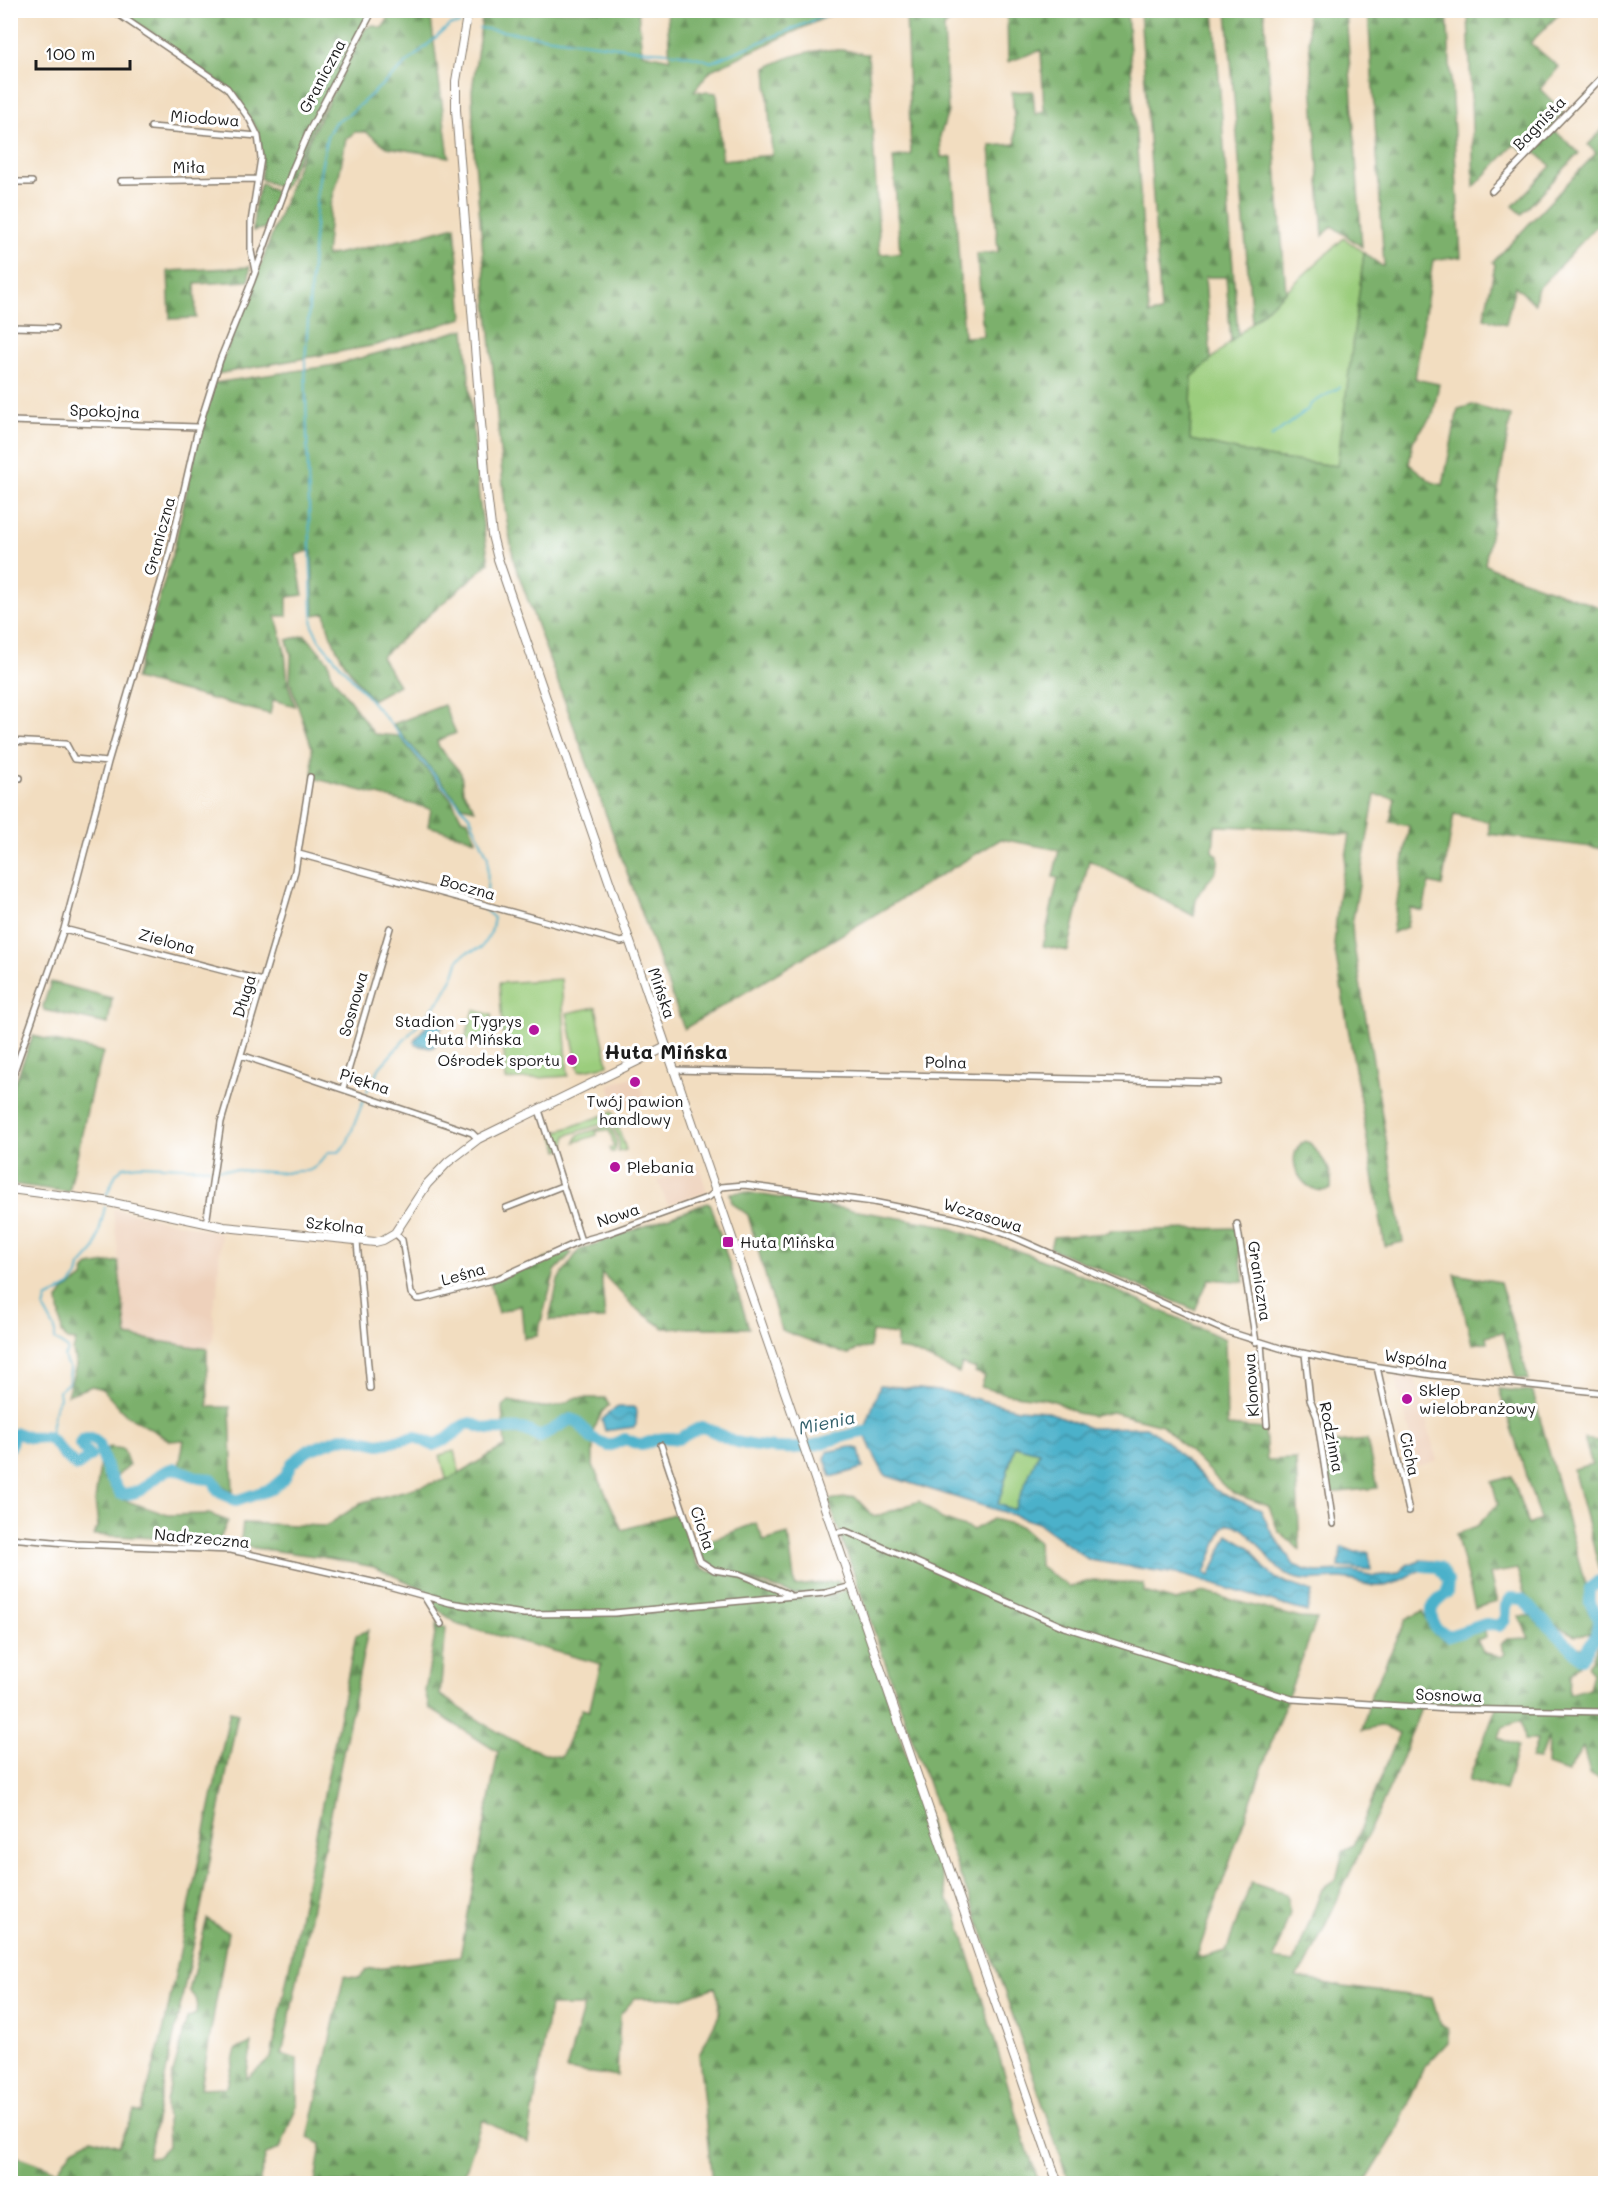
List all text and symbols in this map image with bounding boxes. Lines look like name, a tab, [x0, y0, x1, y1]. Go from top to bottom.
scale bar	[36, 33, 130, 71]
street label: Graniczna	[293, 35, 350, 116]
text: 100 m	[45, 41, 95, 65]
street label: Bagnista	[1508, 91, 1570, 154]
street label: Miodowa	[170, 105, 240, 130]
street label: Miła	[173, 156, 205, 177]
street label: Spokojna	[69, 399, 141, 422]
street label: Graniczna	[138, 494, 179, 578]
street label: Boczna	[438, 869, 498, 904]
street label: Zielona	[136, 923, 198, 958]
street label: Mińska	[644, 964, 681, 1021]
street label: Sosnowa	[333, 969, 372, 1039]
street label: Długa	[227, 972, 260, 1020]
place label: Stadion - Tygrys Huta Mińska	[395, 1010, 522, 1049]
marker: Stadion - Tygrys Huta Mińska	[527, 1023, 541, 1037]
district label: Huta Mińska	[604, 1038, 728, 1064]
place label: Ośrodek sportu	[437, 1049, 560, 1070]
street label: Polna	[925, 1051, 967, 1072]
marker: Ośrodek sportu	[565, 1053, 579, 1067]
street label: Piękna	[337, 1063, 393, 1099]
marker: Twój pawion handlowy	[628, 1075, 642, 1089]
place label: Twój pawion handlowy	[587, 1090, 683, 1129]
place label: Plebania	[627, 1156, 695, 1177]
marker: Plebania	[608, 1160, 622, 1174]
street label: Wczasowa	[941, 1192, 1025, 1237]
street label: Nowa	[594, 1197, 642, 1232]
street label: Szkolna	[305, 1211, 365, 1238]
place label: Huta Mińska	[740, 1231, 835, 1252]
marker: Huta Mińska	[721, 1235, 735, 1249]
street label: Graniczna	[1244, 1239, 1277, 1322]
street label: Leśna	[438, 1257, 487, 1290]
street label: Wspólna	[1383, 1344, 1449, 1373]
street label: Klonowa	[1238, 1352, 1263, 1418]
place label: Sklep wielobranżowy	[1419, 1379, 1536, 1418]
marker: Sklep wielobranżowy	[1400, 1392, 1414, 1406]
street label: Rodzinna	[1315, 1400, 1350, 1474]
water label: Mienia	[796, 1404, 858, 1440]
street label: Cicha	[1396, 1430, 1425, 1478]
street label: Cicha	[686, 1503, 721, 1552]
street label: Nadrzeczna	[153, 1523, 251, 1552]
street label: Sosnowa	[1415, 1683, 1483, 1706]

